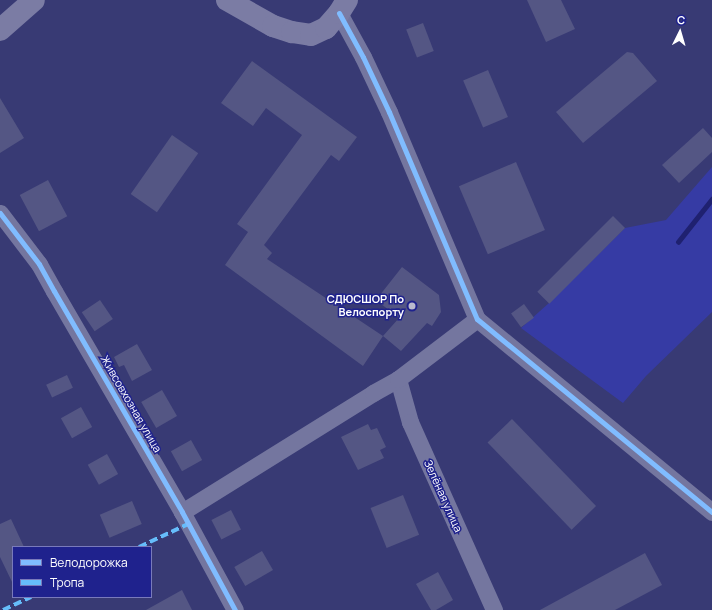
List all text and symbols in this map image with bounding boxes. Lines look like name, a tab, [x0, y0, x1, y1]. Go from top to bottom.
north arrow	[660, 12, 700, 52]
text: С	[676, 12, 686, 27]
place label: СДЮСШОР По Велоспорту	[327, 293, 404, 319]
marker: СДЮСШОР По Велоспорту	[407, 301, 417, 311]
street label: Живсовхозная улица	[98, 353, 164, 455]
street label: Зелёная улица	[421, 458, 465, 534]
legend	[12, 546, 152, 598]
text: Велодорожка	[50, 554, 128, 571]
text: Тропа	[50, 574, 84, 591]

